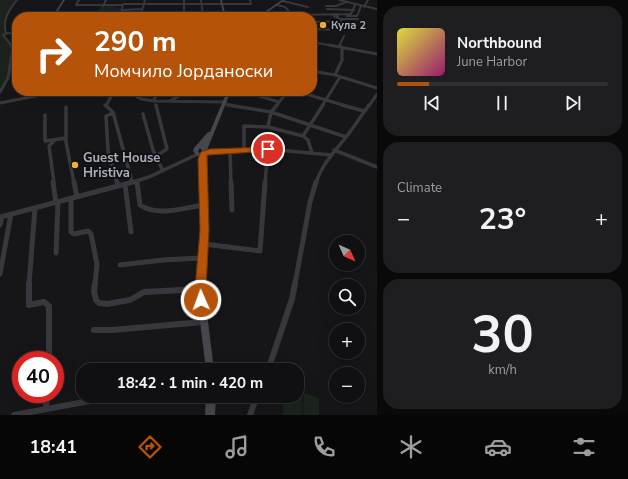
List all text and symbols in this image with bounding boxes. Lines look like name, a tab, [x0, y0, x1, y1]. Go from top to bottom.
place label: Кула 2	[331, 18, 366, 33]
marker: Кула 2	[318, 20, 328, 30]
text: 290 m	[94, 23, 177, 61]
icon: right	[28, 28, 80, 80]
text: Northbound	[457, 33, 542, 53]
text: June Harbor	[457, 53, 527, 71]
text: Момчило Јорданоски	[94, 59, 273, 83]
icon: previous	[421, 92, 443, 114]
icon: pause	[491, 92, 513, 114]
icon: next	[562, 92, 584, 114]
pin	[251, 132, 285, 166]
icon: arrive	[257, 138, 279, 160]
place label: Guest House Hristiva	[83, 149, 160, 182]
marker: Guest House Hristiva	[70, 160, 80, 170]
text: Climate	[397, 179, 442, 197]
text: 23°	[479, 199, 526, 240]
text: −	[397, 204, 410, 234]
text: +	[595, 204, 608, 234]
north arrow	[329, 235, 365, 271]
map controls	[329, 235, 365, 403]
position arrow	[180, 279, 222, 321]
button: search	[329, 279, 365, 315]
text: 30	[471, 299, 534, 370]
button: +	[329, 323, 365, 359]
speed limit sign: 40	[12, 351, 64, 403]
text: km/h	[488, 361, 517, 379]
button: −	[329, 367, 365, 403]
text: 18:42 · 1 min · 420 m	[117, 373, 263, 393]
icon: directions	[136, 433, 164, 461]
icon: music	[223, 433, 251, 461]
icon: phone	[310, 433, 338, 461]
icon: climate	[397, 433, 425, 461]
icon: car	[484, 433, 512, 461]
icon: filters	[570, 433, 598, 461]
text: 18:41	[29, 435, 77, 459]

